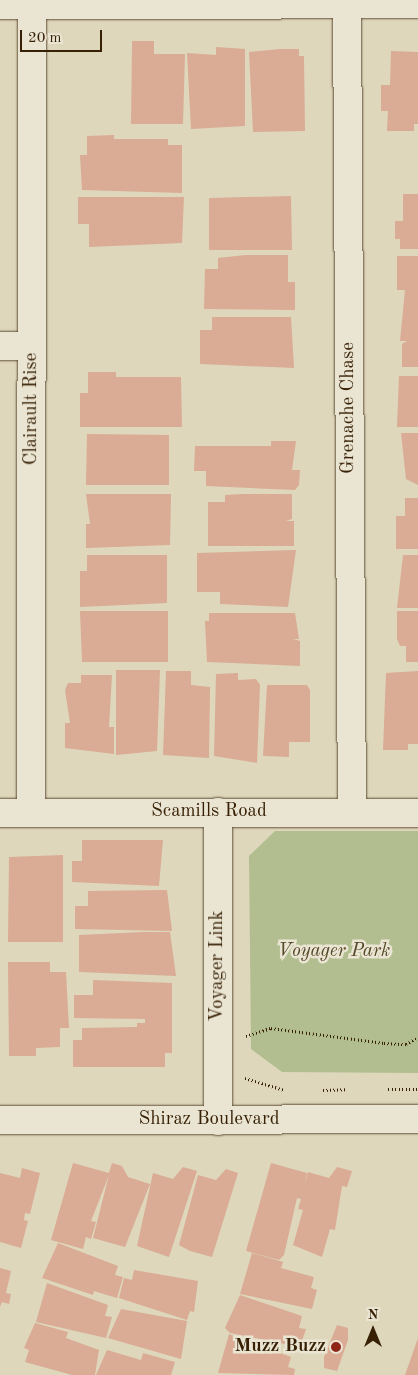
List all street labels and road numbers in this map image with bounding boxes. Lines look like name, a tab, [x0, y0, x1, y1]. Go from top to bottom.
street label: Grenache Chase	[338, 342, 360, 474]
street label: Clairault Rise	[21, 353, 43, 465]
street label: Scamills Road	[151, 801, 267, 823]
street label: Voyager Link	[207, 910, 229, 1022]
street label: Shiraz Boulevard	[138, 1109, 280, 1131]

